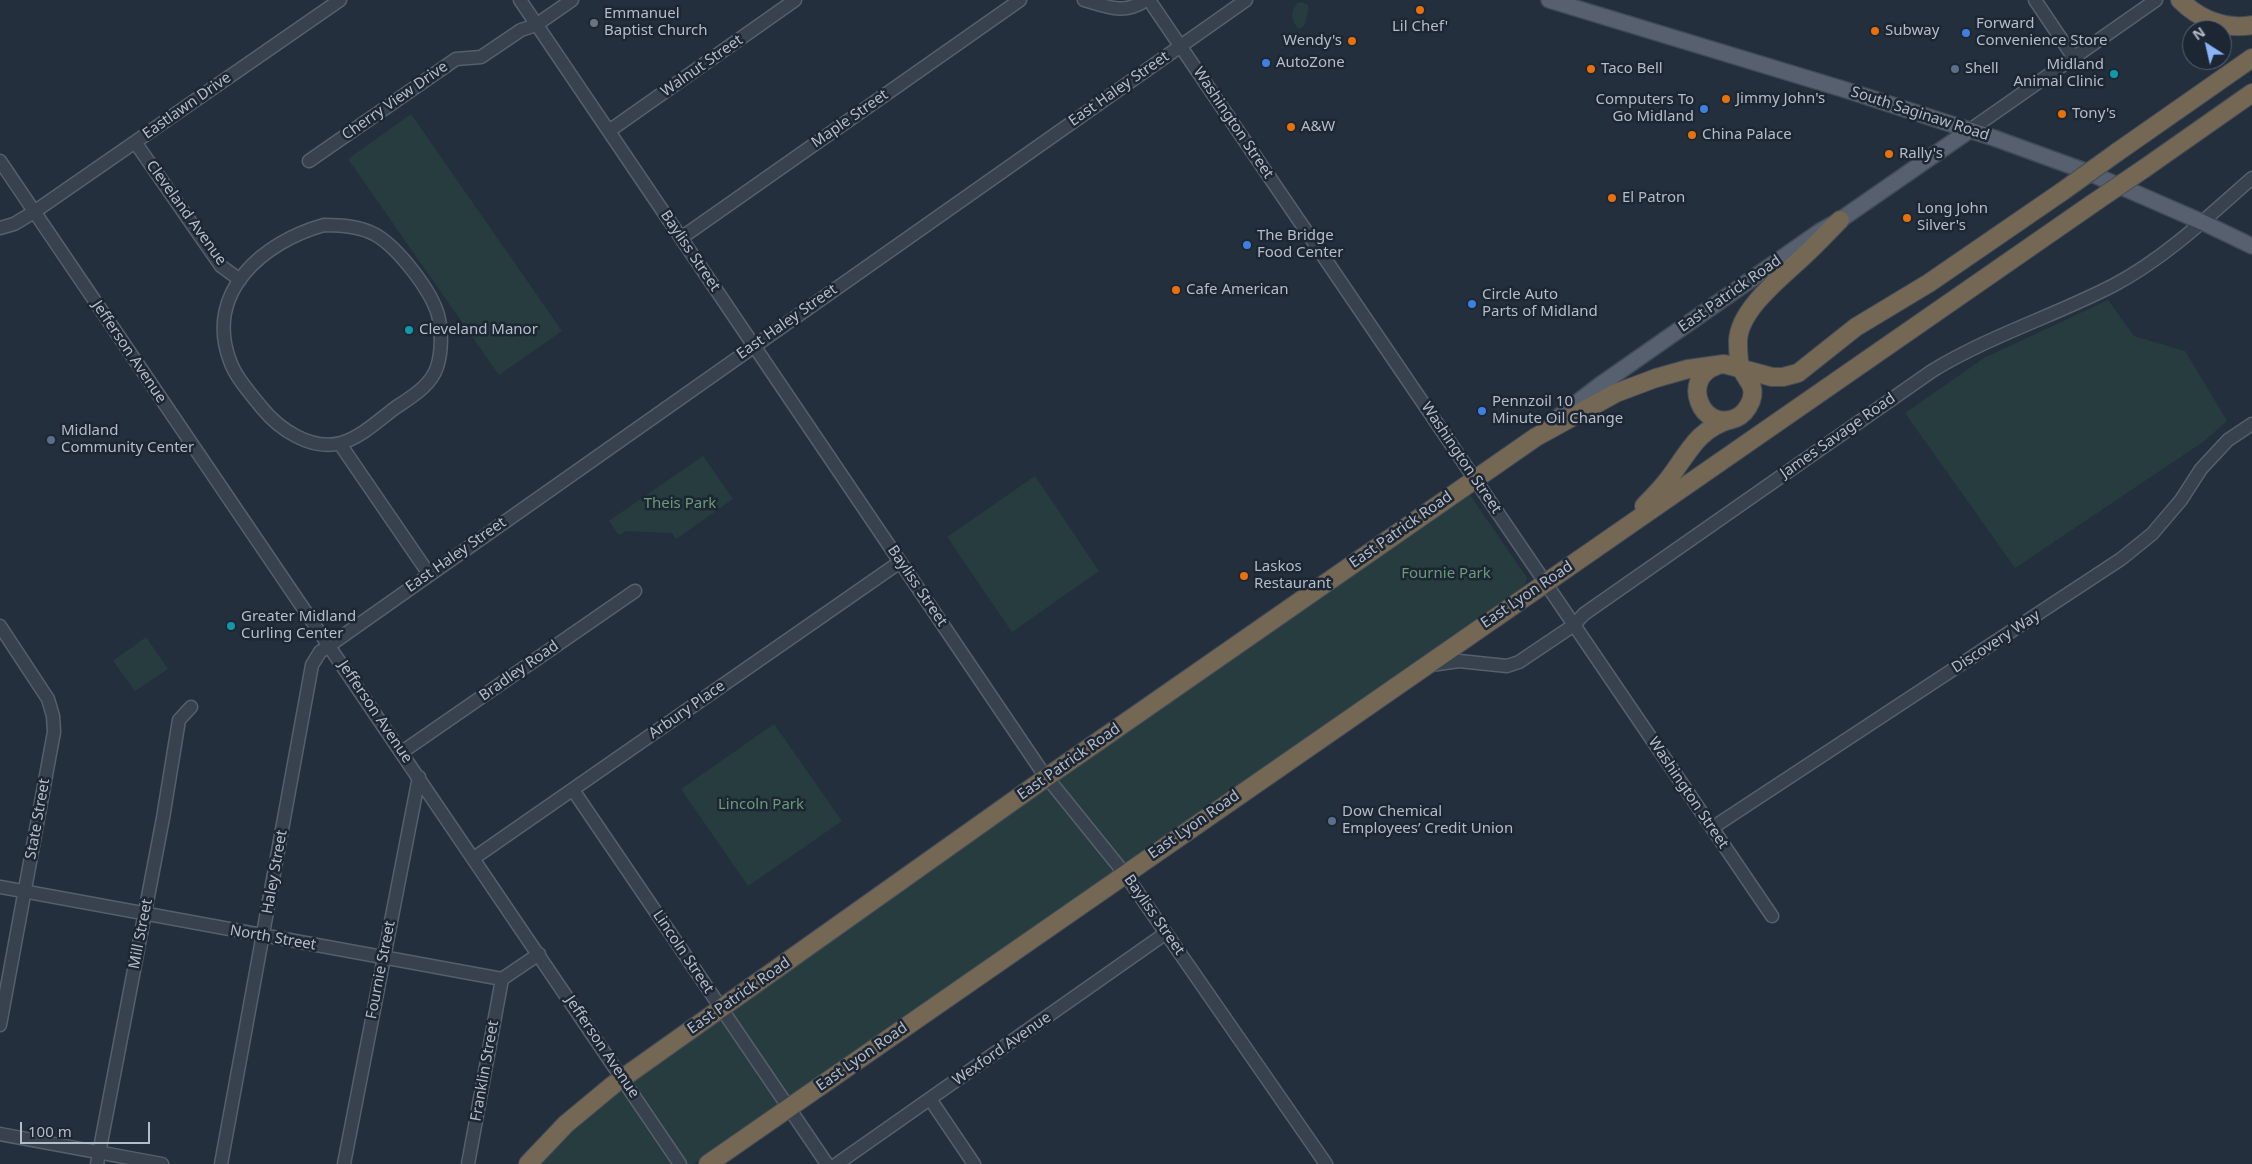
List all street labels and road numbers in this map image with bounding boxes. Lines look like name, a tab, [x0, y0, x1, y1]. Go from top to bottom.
street label: Walnut Street	[658, 31, 746, 101]
street label: East Haley Street	[1065, 48, 1173, 130]
street label: Cherry View Drive	[339, 58, 451, 144]
street label: Washington Street	[1189, 64, 1277, 182]
street label: Eastlawn Drive	[139, 69, 235, 143]
street label: South Saginaw Road	[1849, 83, 1991, 145]
street label: Maple Street	[808, 86, 892, 152]
street label: Cleveland Avenue	[142, 157, 230, 269]
street label: Bayliss Street	[656, 207, 724, 295]
street label: East Patrick Road	[1675, 252, 1785, 336]
street label: East Haley Street	[733, 281, 841, 363]
street label: Jefferson Avenue	[88, 297, 170, 407]
street label: James Savage Road	[1777, 390, 1899, 482]
street label: Washington Street	[1417, 399, 1505, 517]
street label: East Patrick Road	[1346, 488, 1456, 572]
street label: East Haley Street	[402, 514, 510, 596]
street label: Bayliss Street	[883, 542, 951, 630]
street label: East Lyon Road	[1478, 558, 1576, 632]
street label: Discovery Way	[1949, 607, 2043, 677]
street label: Bradley Road	[476, 637, 562, 705]
street label: Jefferson Avenue	[334, 657, 416, 767]
street label: Arbury Place	[645, 677, 729, 743]
street label: East Patrick Road	[1014, 720, 1124, 804]
street label: Washington Street	[1644, 734, 1732, 852]
street label: State Street	[22, 777, 54, 861]
street label: East Lyon Road	[1145, 787, 1243, 863]
street label: Haley Street	[259, 829, 291, 915]
street label: Bayliss Street	[1120, 871, 1188, 959]
street label: Mill Street	[125, 897, 157, 971]
street label: Lincoln Street	[649, 907, 717, 997]
street label: Fournie Street	[363, 919, 399, 1021]
street label: North Street	[229, 922, 317, 954]
street label: East Patrick Road	[684, 954, 794, 1038]
street label: Jefferson Avenue	[561, 992, 643, 1102]
street label: Wexford Avenue	[949, 1008, 1055, 1090]
street label: Franklin Street	[467, 1019, 503, 1123]
street label: East Lyon Road	[813, 1019, 911, 1095]

